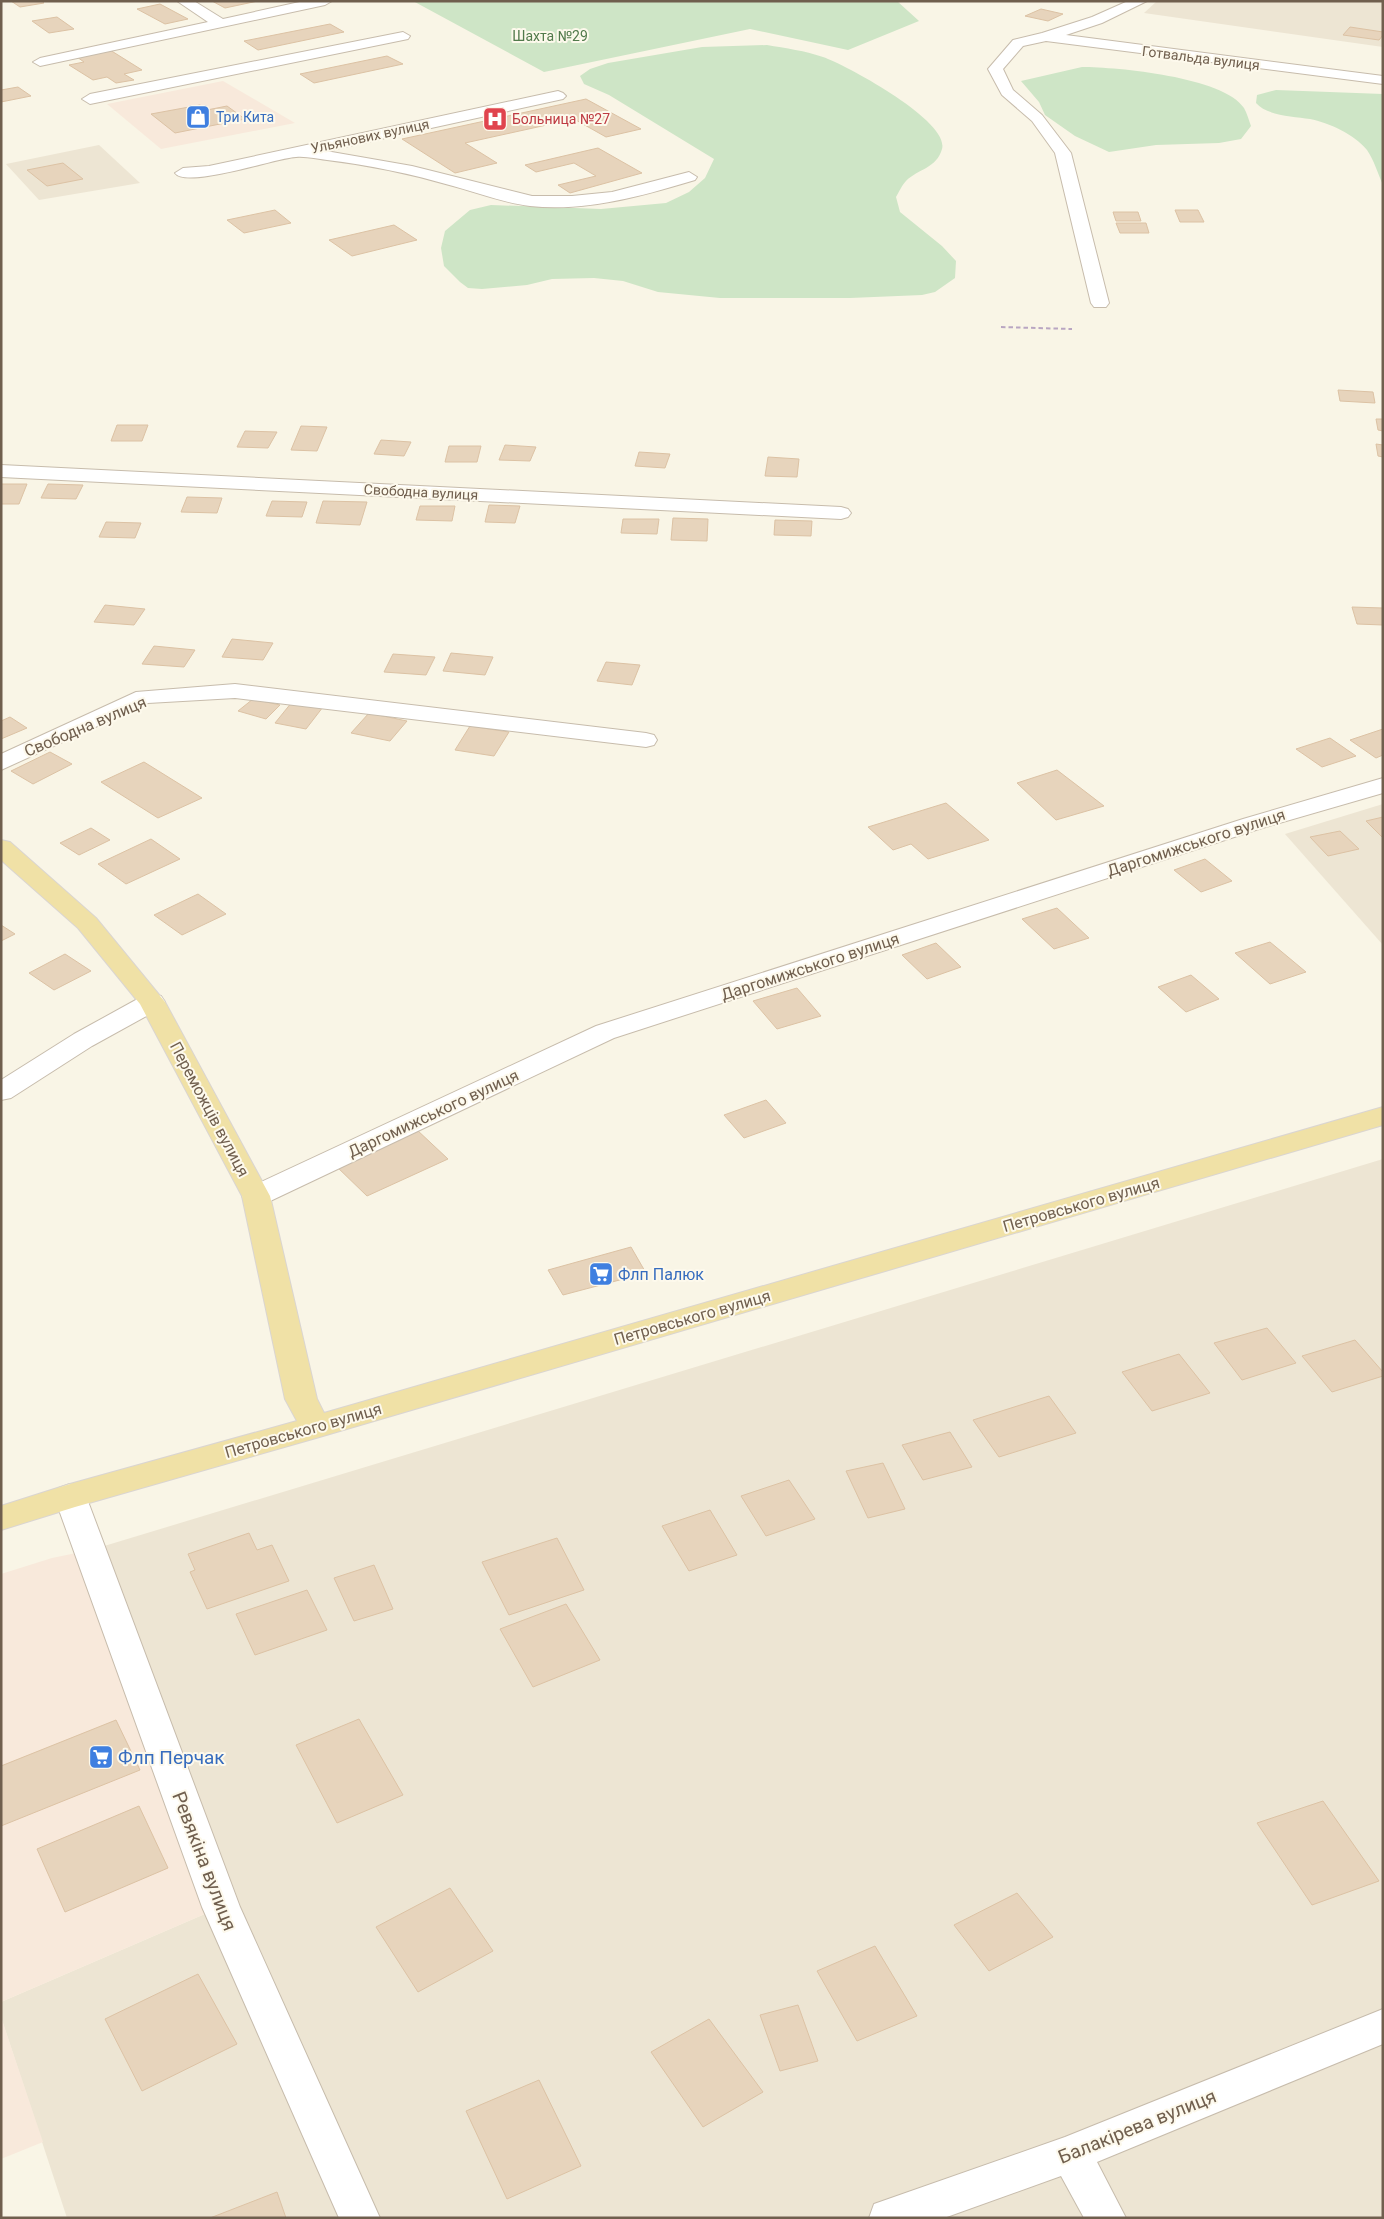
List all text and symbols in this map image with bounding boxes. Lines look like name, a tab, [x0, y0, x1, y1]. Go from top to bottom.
park label: Шахта №29	[512, 28, 588, 44]
street label: Готвальда вулиця	[1141, 43, 1261, 73]
shop icon: Три Кита	[185, 104, 211, 130]
hospital icon: Больница №27	[482, 106, 508, 132]
place label: Три Кита	[216, 109, 274, 125]
place label: Больница №27	[512, 111, 610, 127]
street label: Ульянових вулиця	[309, 116, 431, 156]
street label: Свободна вулиця	[363, 481, 479, 503]
street label: Свободна вулиця	[21, 692, 149, 761]
street label: Даргомижського вулиця	[1105, 805, 1288, 880]
street label: Даргомижського вулиця	[719, 929, 902, 1004]
street label: Переможців вулиця	[166, 1039, 253, 1180]
street label: Даргомижського вулиця	[345, 1066, 522, 1161]
street label: Петровського вулиця	[1001, 1173, 1162, 1236]
supermarket icon: Флп Палюк	[588, 1261, 614, 1287]
place label: Флп Палюк	[618, 1265, 704, 1284]
street label: Петровського вулиця	[612, 1286, 773, 1349]
street label: Петровського вулиця	[223, 1399, 384, 1462]
supermarket icon: Флп Перчак	[88, 1744, 114, 1770]
place label: Флп Перчак	[118, 1746, 225, 1769]
street label: Ревякіна вулиця	[167, 1788, 242, 1934]
street label: Балакірева вулиця	[1055, 2084, 1220, 2169]

